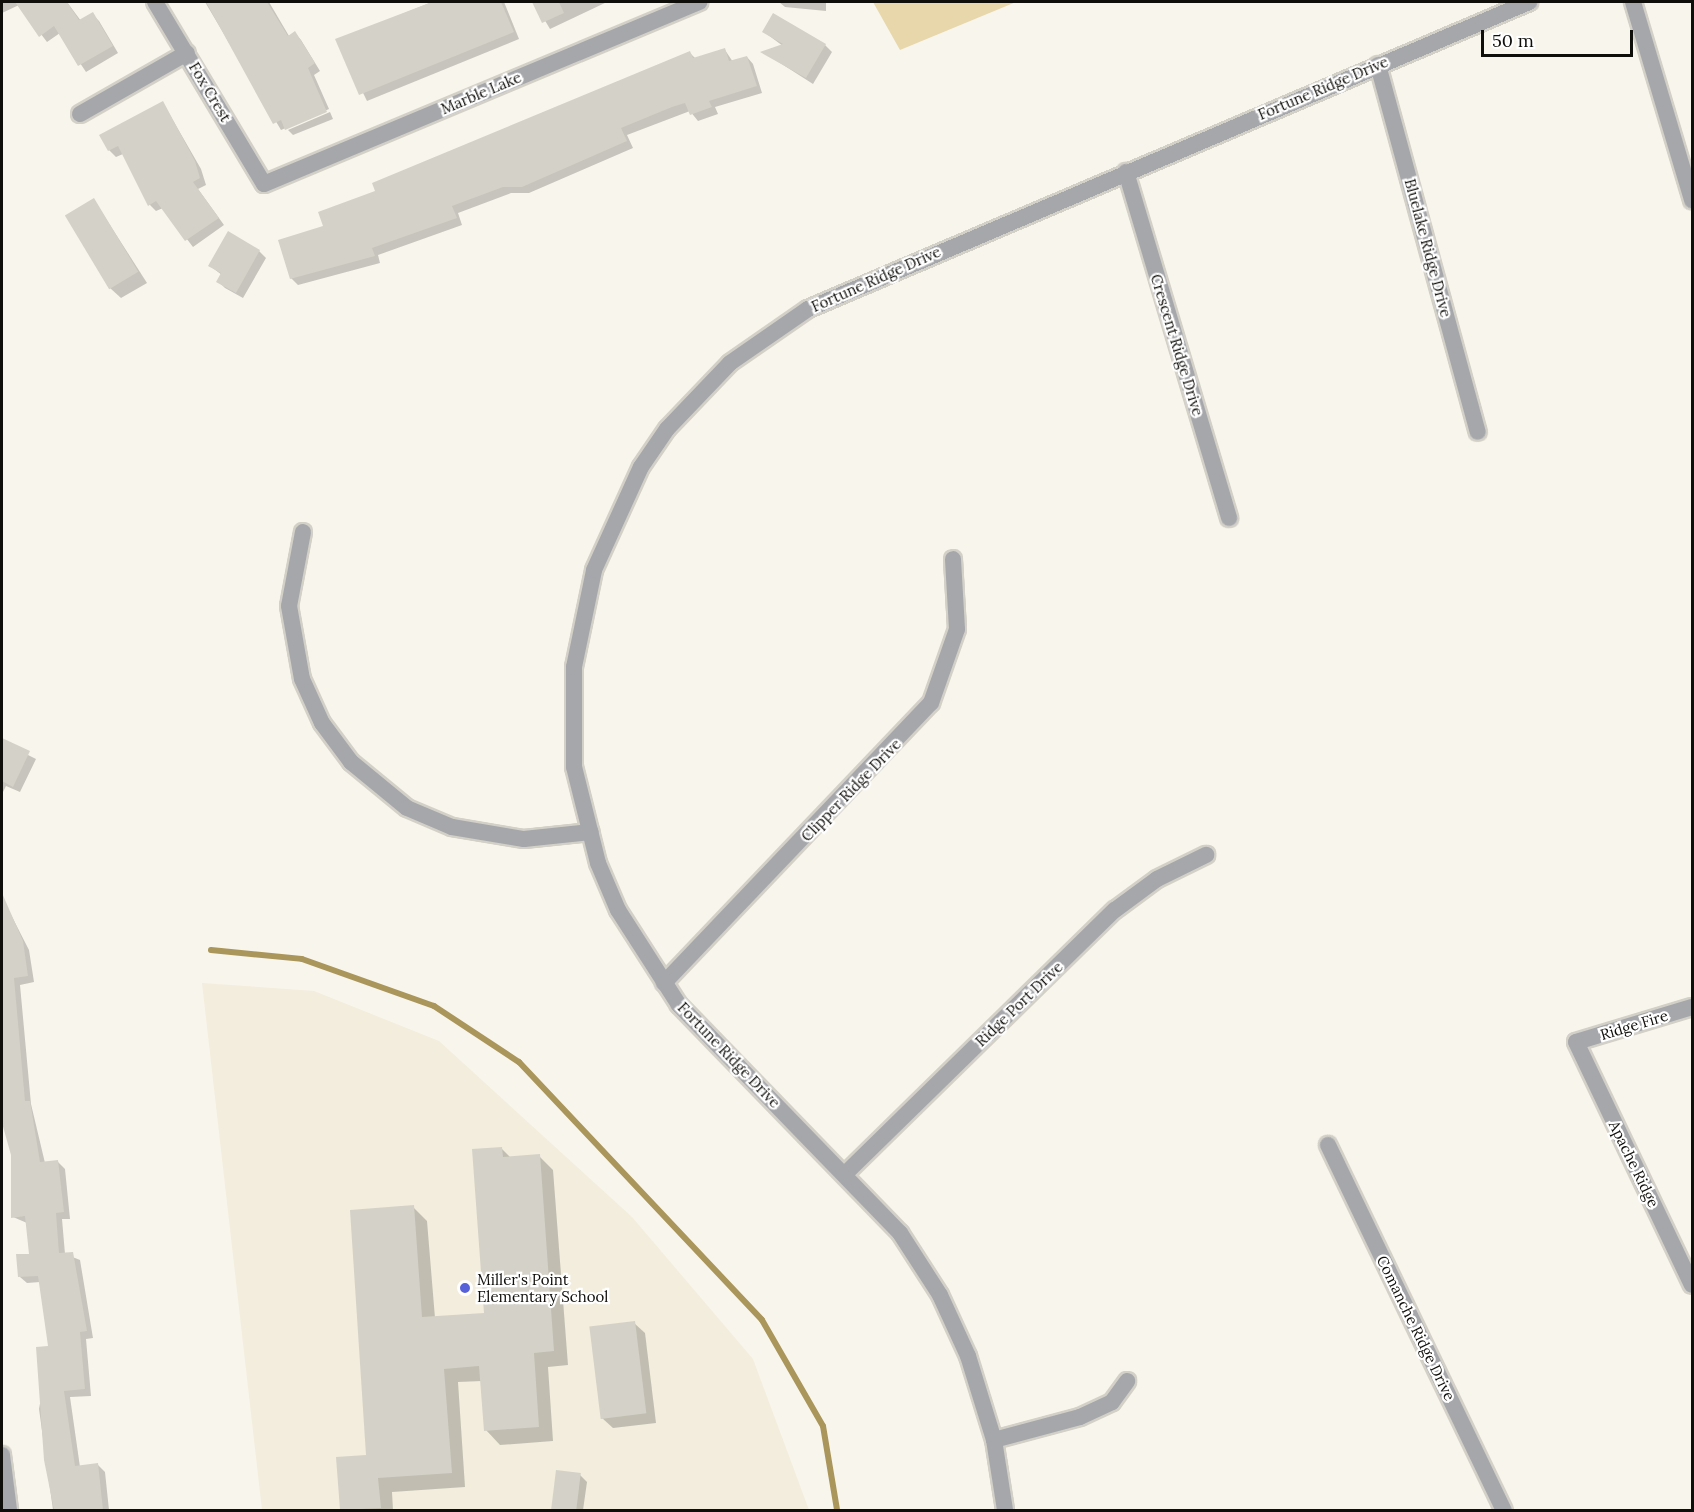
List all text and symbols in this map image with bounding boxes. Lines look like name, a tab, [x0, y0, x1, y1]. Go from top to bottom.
scale bar	[1484, 18, 1636, 56]
text: 50 m	[1492, 29, 1534, 52]
street label: Fortune Ridge Drive	[1255, 52, 1391, 124]
street label: Fox Crest	[185, 59, 235, 125]
street label: Marble Lake	[438, 68, 524, 118]
street label: Bluelake Ridge Drive	[1401, 177, 1455, 319]
street label: Fortune Ridge Drive	[809, 242, 943, 316]
street label: Crescent Ridge Drive	[1147, 272, 1207, 418]
street label: Clipper Ridge Drive	[797, 735, 905, 845]
street label: Ridge Port Drive	[972, 958, 1066, 1050]
street label: Fortune Ridge Drive	[674, 998, 784, 1112]
street label: Ridge Fire	[1598, 1006, 1670, 1044]
street label: Apache Ridge	[1605, 1118, 1663, 1210]
street label: Comanche Ridge Drive	[1373, 1253, 1459, 1403]
place label: Miller's Point Elementary School	[477, 1270, 608, 1305]
marker: Miller's Point Elementary School	[458, 1281, 472, 1295]

